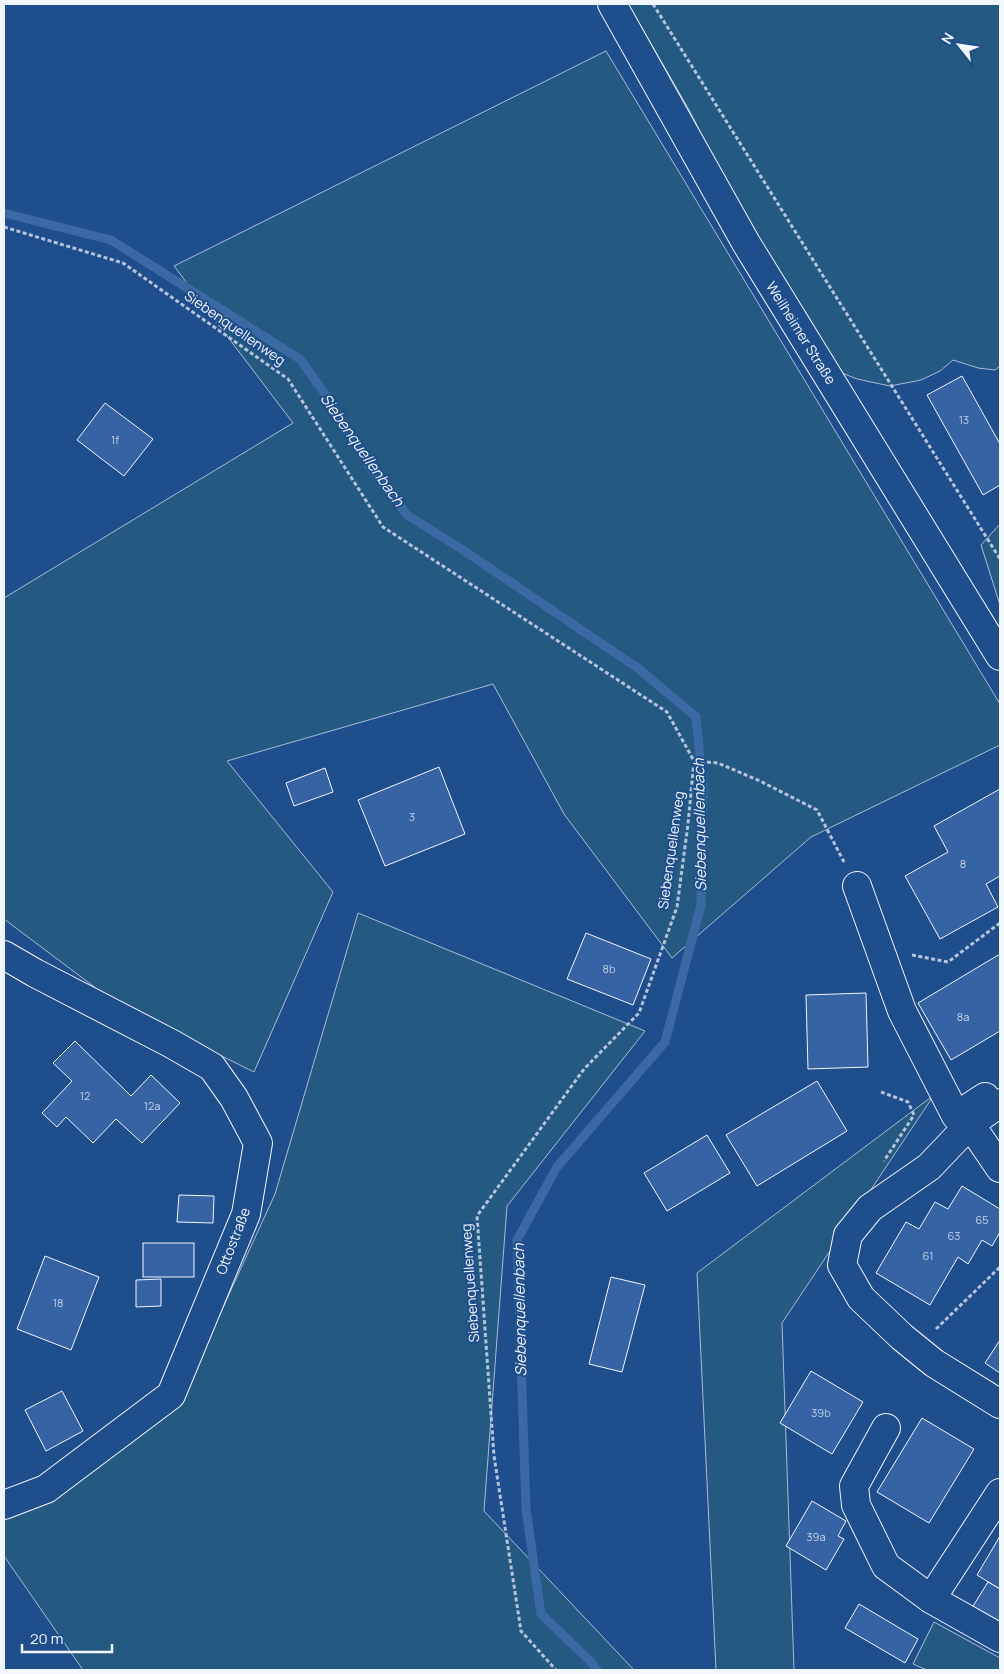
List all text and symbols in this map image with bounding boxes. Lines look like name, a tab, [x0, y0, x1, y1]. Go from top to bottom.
north arrow	[934, 20, 984, 70]
text: N	[937, 29, 958, 47]
street label: Weilheimer Straße	[762, 278, 841, 388]
street label: Siebenquellenweg	[181, 286, 290, 370]
water label: Siebenquellenbach	[316, 389, 410, 511]
house number: 13	[959, 412, 969, 427]
house number: 1f	[111, 432, 119, 447]
water label: Siebenquellenbach	[688, 757, 711, 892]
street label: Siebenquellenweg	[653, 790, 688, 910]
house number: 3	[409, 809, 415, 824]
house number: 8	[960, 856, 966, 871]
house number: 8b	[603, 961, 616, 976]
house number: 8a	[957, 1009, 969, 1024]
house number: 12	[80, 1088, 90, 1103]
house number: 12a	[144, 1098, 160, 1113]
street label: Ottostraße	[211, 1204, 254, 1277]
house number: 65	[975, 1212, 989, 1227]
street label: Siebenquellenweg	[456, 1223, 483, 1343]
house number: 63	[948, 1228, 960, 1243]
water label: Siebenquellenbach	[508, 1242, 531, 1377]
house number: 61	[923, 1248, 933, 1263]
house number: 18	[53, 1295, 63, 1310]
house number: 39b	[811, 1405, 831, 1420]
house number: 39a	[806, 1529, 826, 1544]
scale bar	[22, 1622, 112, 1654]
text: 20 m	[30, 1628, 63, 1649]

